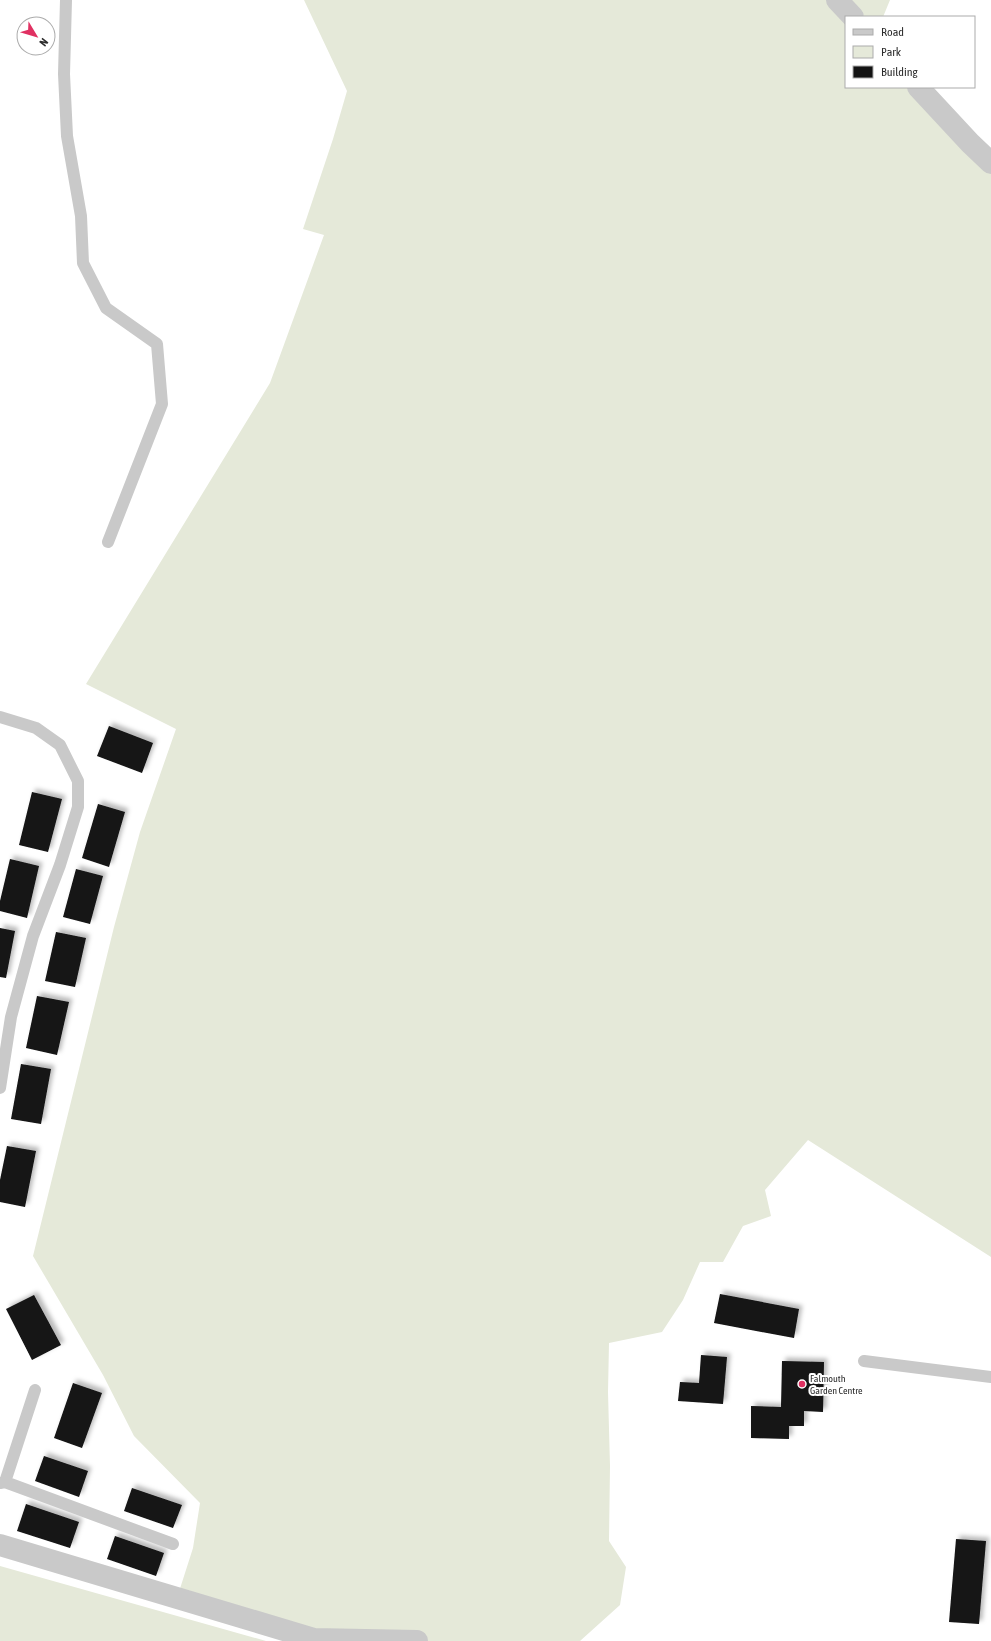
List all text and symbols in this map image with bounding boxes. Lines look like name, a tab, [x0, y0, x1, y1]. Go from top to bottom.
north arrow	[16, 16, 56, 56]
legend	[845, 16, 975, 88]
text: Road	[881, 25, 904, 39]
text: N	[37, 36, 51, 48]
text: Park	[881, 45, 902, 59]
text: Building	[881, 65, 919, 79]
place label: Falmouth Garden Centre	[810, 1373, 863, 1396]
marker: Falmouth Garden Centre	[797, 1379, 807, 1389]

